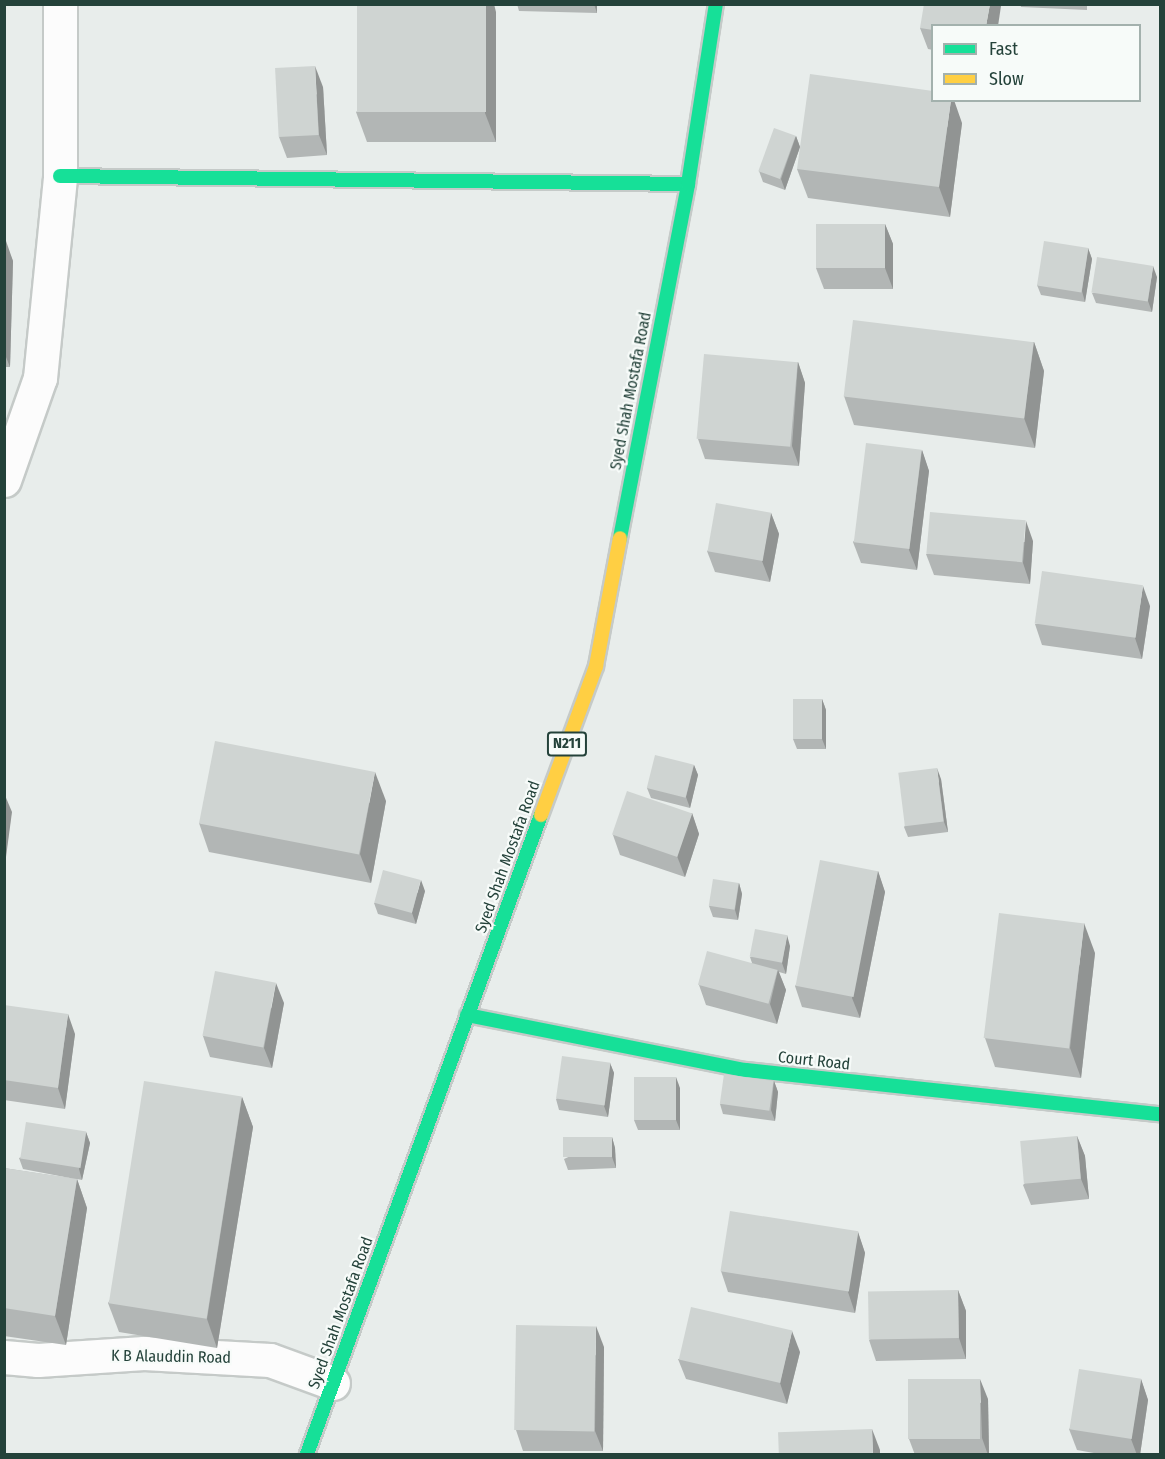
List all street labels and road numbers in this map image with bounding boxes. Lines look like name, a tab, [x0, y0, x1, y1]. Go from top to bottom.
street label: Syed Shah Mostafa Road	[606, 310, 656, 472]
road number: N211	[546, 732, 588, 756]
street label: Syed Shah Mostafa Road	[472, 778, 544, 936]
street label: Court Road	[777, 1048, 851, 1074]
street label: Syed Shah Mostafa Road	[305, 1234, 377, 1392]
street label: K B Alauddin Road	[111, 1346, 231, 1368]

